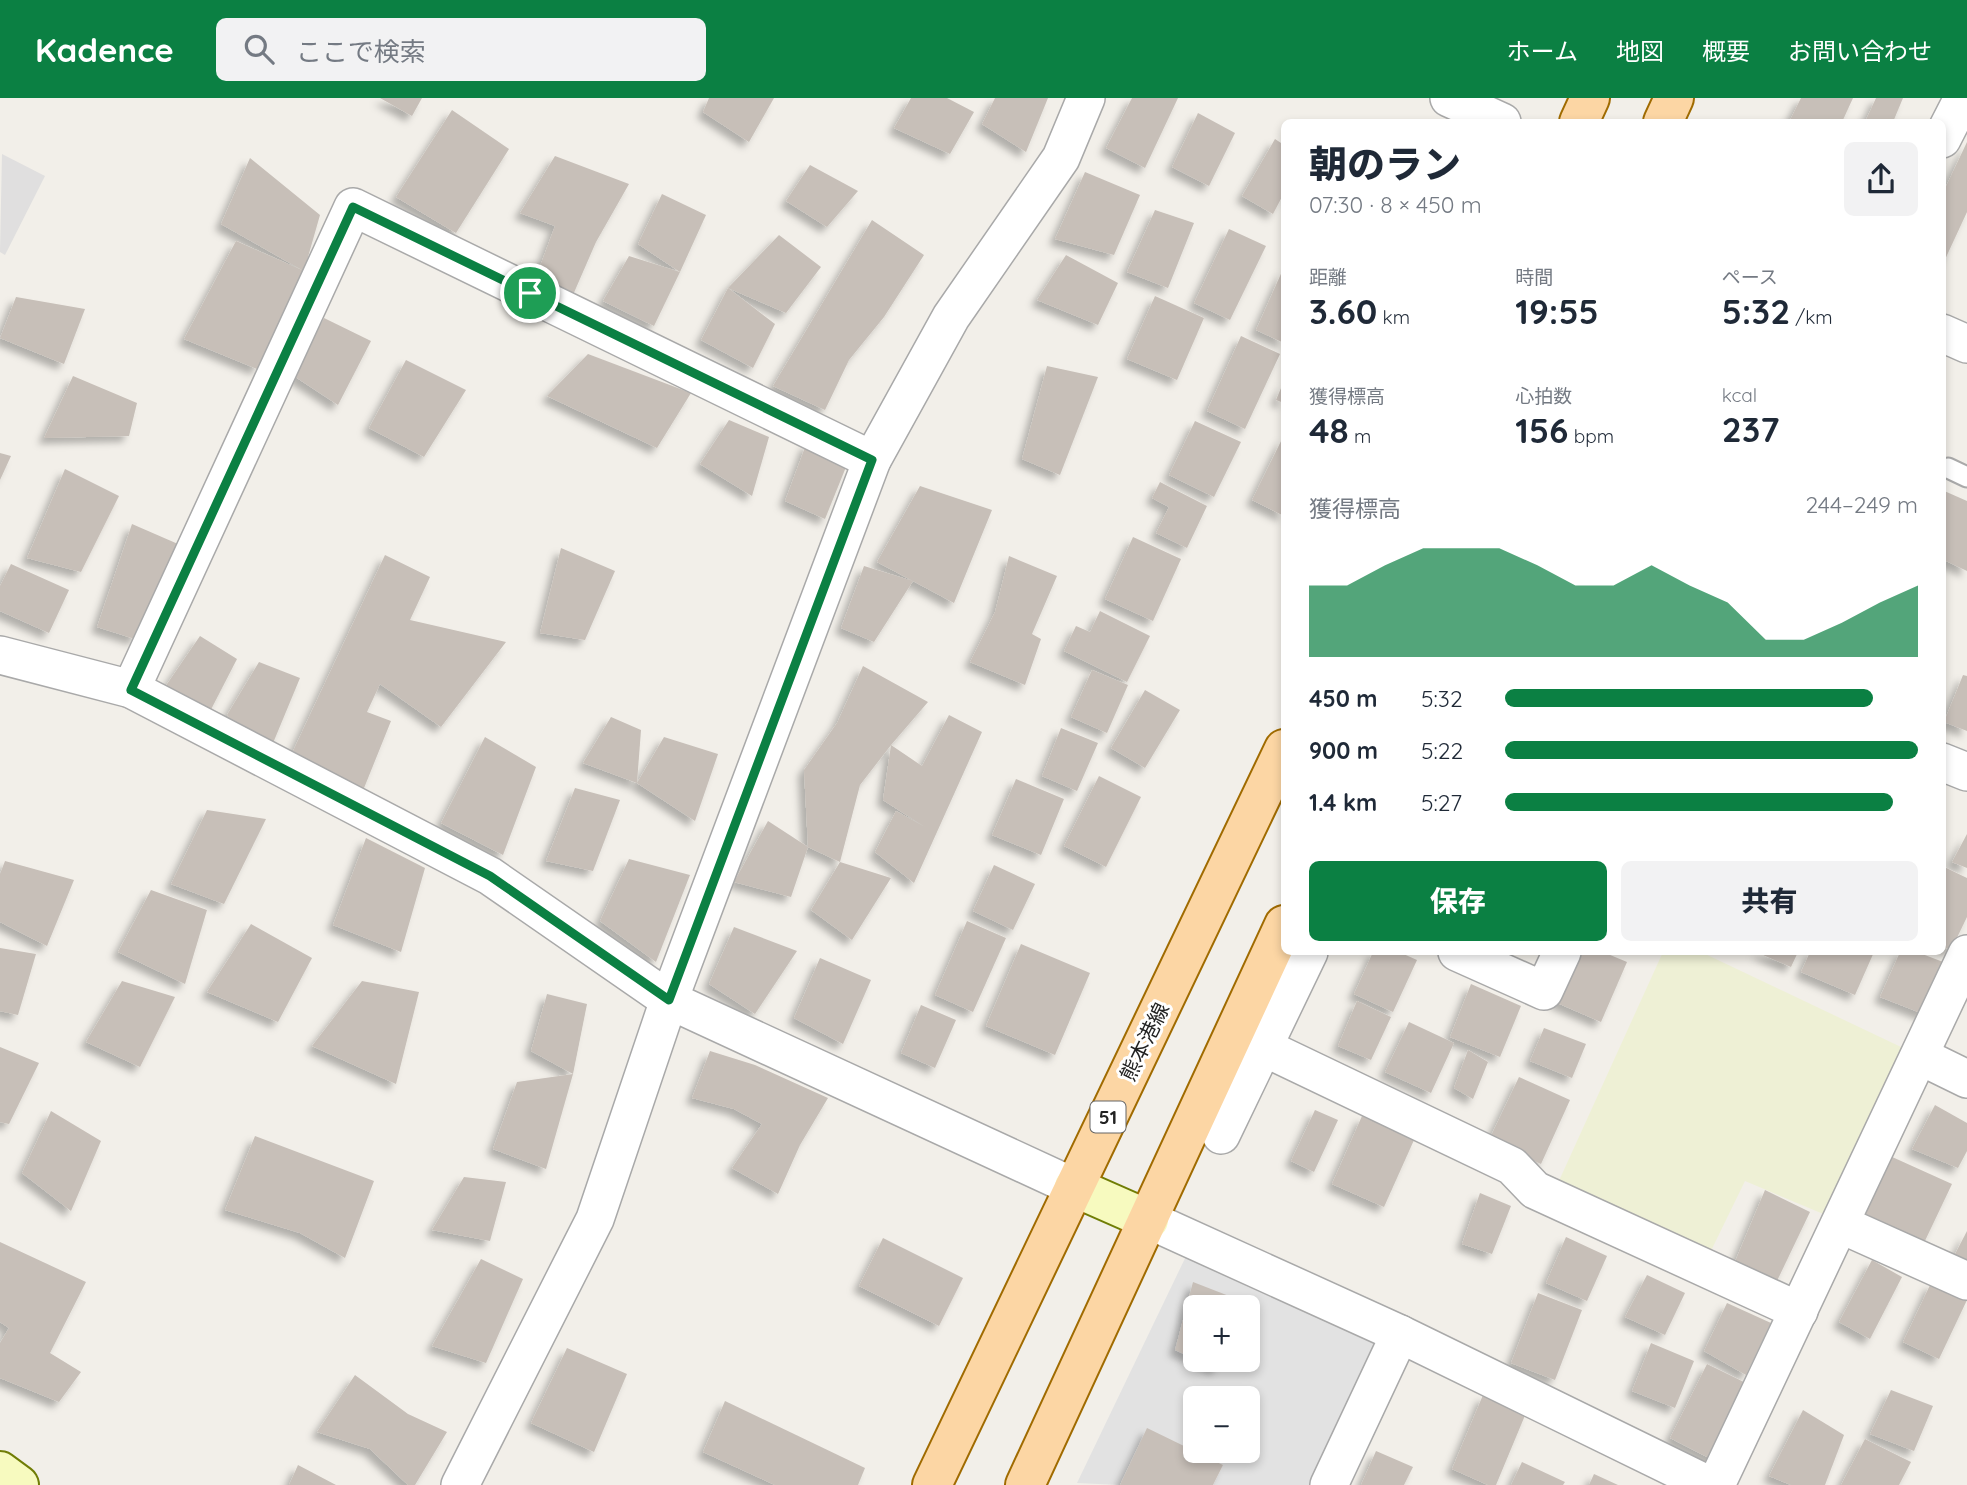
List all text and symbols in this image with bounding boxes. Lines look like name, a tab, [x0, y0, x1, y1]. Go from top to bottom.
search box	[216, 18, 706, 81]
text: Kadence	[35, 29, 174, 70]
icon: search	[240, 30, 278, 68]
text: ここで検索	[296, 35, 426, 68]
text: ホーム	[1507, 36, 1578, 66]
text: 地図	[1616, 36, 1664, 66]
text: 概要	[1702, 36, 1750, 66]
text: お問い合わせ	[1788, 36, 1932, 66]
text: 朝のラン	[1309, 140, 1461, 188]
button: share	[1844, 142, 1918, 216]
text: 07:30 · 8 × 450 m	[1309, 190, 1482, 219]
pin	[500, 263, 560, 323]
text: 距離	[1309, 265, 1347, 289]
text: 時間	[1515, 265, 1553, 289]
text: ペース	[1722, 265, 1778, 289]
icon: arrive	[511, 274, 549, 312]
text: 3.60	[1309, 289, 1377, 333]
text: 19:55	[1515, 289, 1599, 333]
text: 5:32	[1722, 289, 1790, 333]
text: km	[1377, 305, 1410, 329]
text: /km	[1790, 305, 1833, 329]
text: kcal	[1722, 383, 1757, 407]
text: 獲得標高	[1309, 384, 1385, 408]
text: 心拍数	[1515, 384, 1572, 408]
text: 237	[1722, 407, 1780, 451]
text: 48	[1309, 408, 1349, 452]
text: 156	[1515, 408, 1568, 452]
text: m	[1349, 424, 1371, 448]
text: bpm	[1568, 424, 1614, 448]
text: 244–249 m	[1805, 490, 1918, 519]
text: 獲得標高	[1309, 494, 1401, 523]
text: 450 m	[1309, 684, 1378, 713]
text: 5:32	[1421, 684, 1463, 713]
text: 900 m	[1309, 736, 1378, 765]
text: 5:22	[1421, 736, 1463, 765]
text: 1.4 km	[1309, 788, 1377, 817]
text: 5:27	[1421, 788, 1462, 817]
button: 保存	[1309, 861, 1607, 941]
button: 共有	[1621, 861, 1918, 941]
street label: 熊本港線	[1114, 998, 1174, 1085]
road number: 51	[1090, 1102, 1126, 1133]
map controls	[1183, 1295, 1260, 1463]
button: +	[1183, 1295, 1260, 1372]
button: −	[1183, 1386, 1260, 1463]

